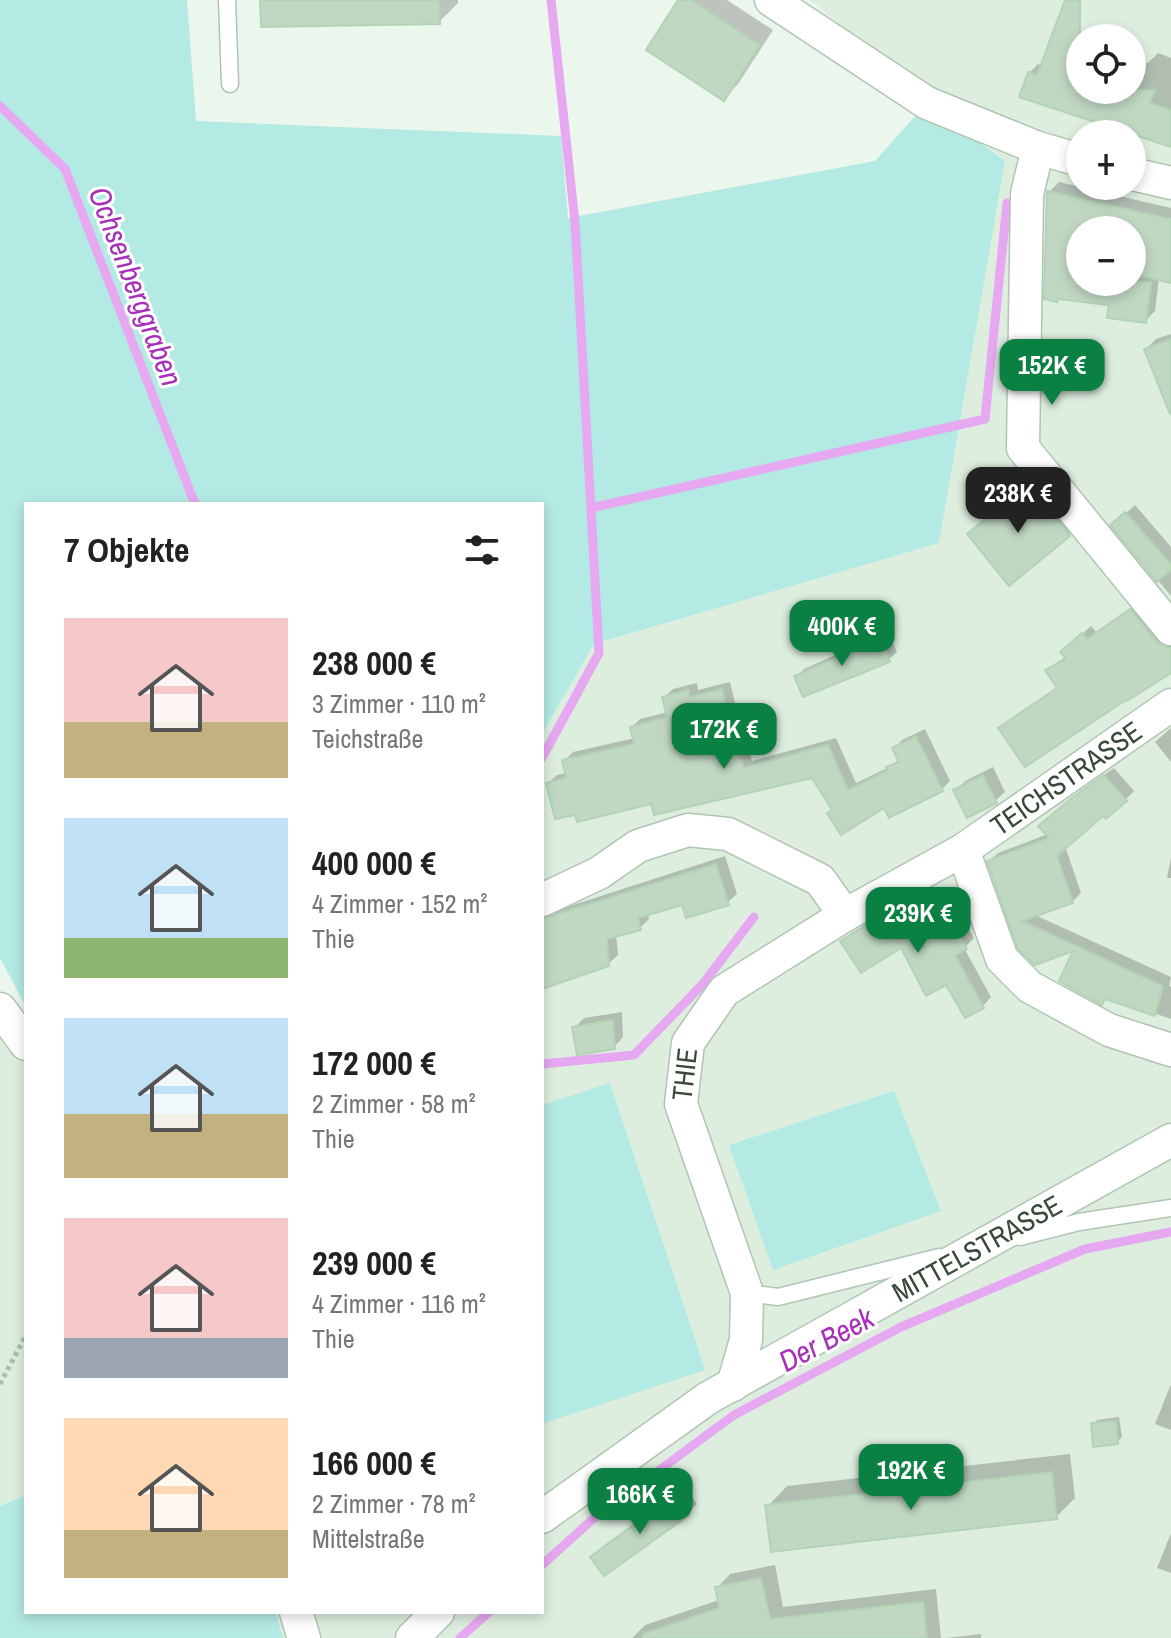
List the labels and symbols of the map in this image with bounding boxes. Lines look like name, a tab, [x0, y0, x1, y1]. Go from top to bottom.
water label: Ochsenberggraben	[80, 181, 192, 391]
pin: 152K €	[987, 339, 1117, 407]
pin: 238K €	[953, 467, 1083, 535]
pin: 400K €	[777, 600, 907, 668]
pin: 172K €	[659, 703, 789, 771]
street label: TEICHSTRASSE	[983, 712, 1149, 844]
pin: 239K €	[853, 887, 983, 955]
street label: THIE	[663, 1046, 706, 1102]
street label: MITTELSTRASSE	[885, 1186, 1069, 1311]
water label: Der Beek	[771, 1296, 882, 1381]
pin: 192K €	[846, 1444, 976, 1512]
pin: 166K €	[575, 1468, 705, 1536]

